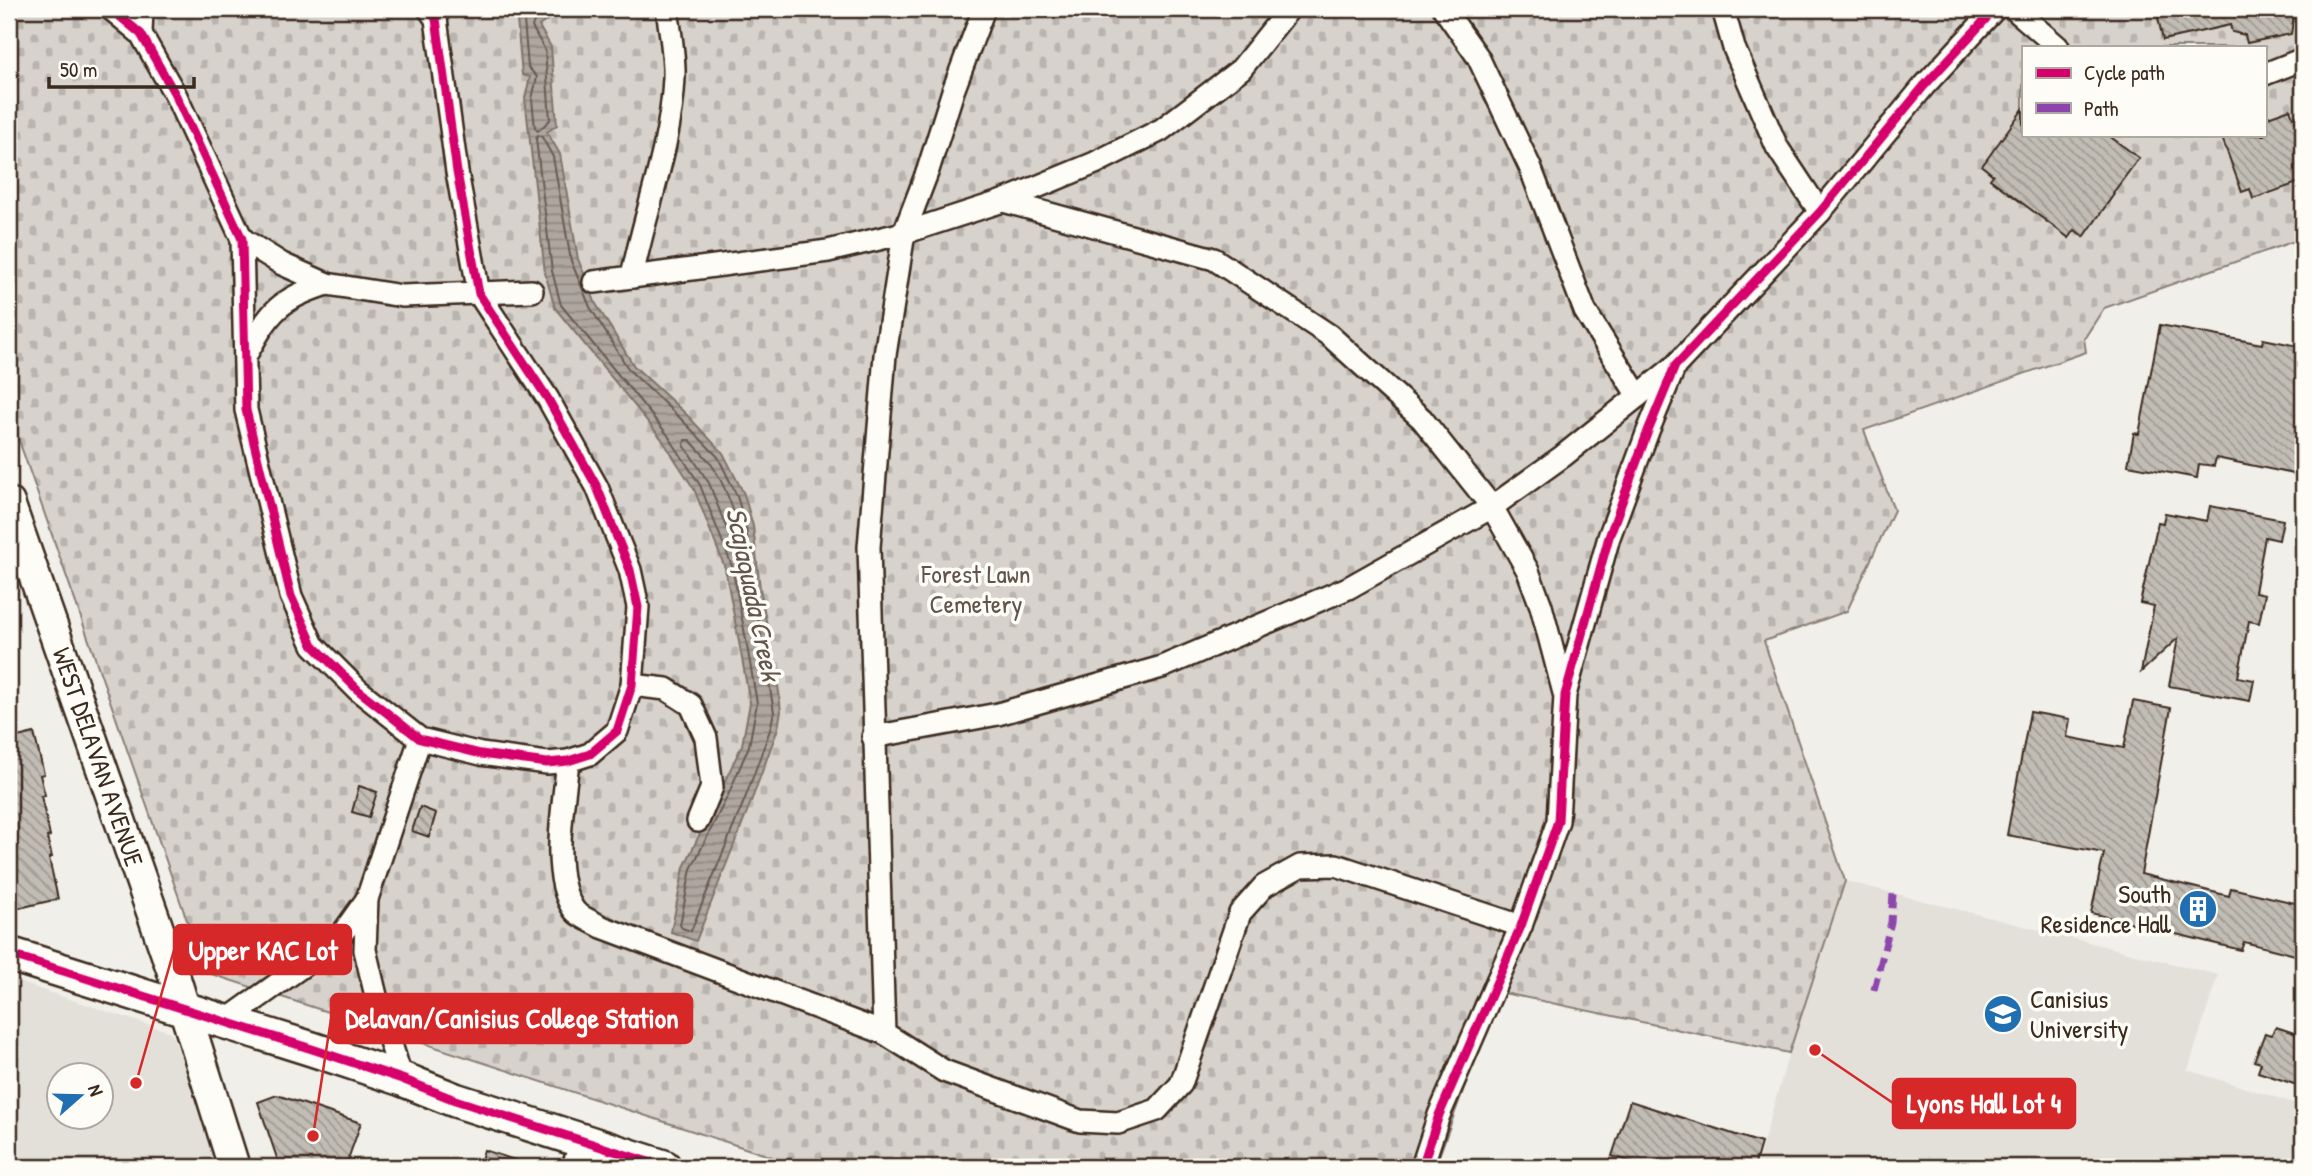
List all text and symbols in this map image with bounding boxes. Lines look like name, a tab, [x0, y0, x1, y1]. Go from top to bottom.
scale bar	[49, 46, 194, 90]
legend	[2022, 46, 2266, 136]
text: 50 m	[60, 55, 97, 84]
text: Cycle path	[2084, 58, 2165, 87]
text: Path	[2084, 94, 2119, 123]
water label: Scajaquada Creek	[717, 504, 791, 686]
park label: Forest Lawn Cemetery	[920, 556, 1031, 621]
street label: WEST DELAVAN AVENUE	[45, 643, 153, 871]
place label: South Residence Hall	[2041, 876, 2172, 941]
building icon: South Residence Hall	[2177, 888, 2219, 930]
callout: Upper KAC Lot	[174, 925, 351, 974]
text: Upper KAC Lot	[188, 931, 339, 970]
place label: Canisius University	[2030, 981, 2128, 1046]
school or university icon: Canisius University	[1982, 993, 2024, 1035]
callout: Delavan/Canisius College Station	[331, 994, 692, 1043]
text: Delavan/Canisius College Station	[345, 999, 679, 1038]
north arrow	[46, 1060, 116, 1130]
callout: Lyons Hall Lot 4	[1893, 1079, 2075, 1128]
text: N	[82, 1081, 110, 1099]
text: Lyons Hall Lot 4	[1907, 1084, 2062, 1123]

